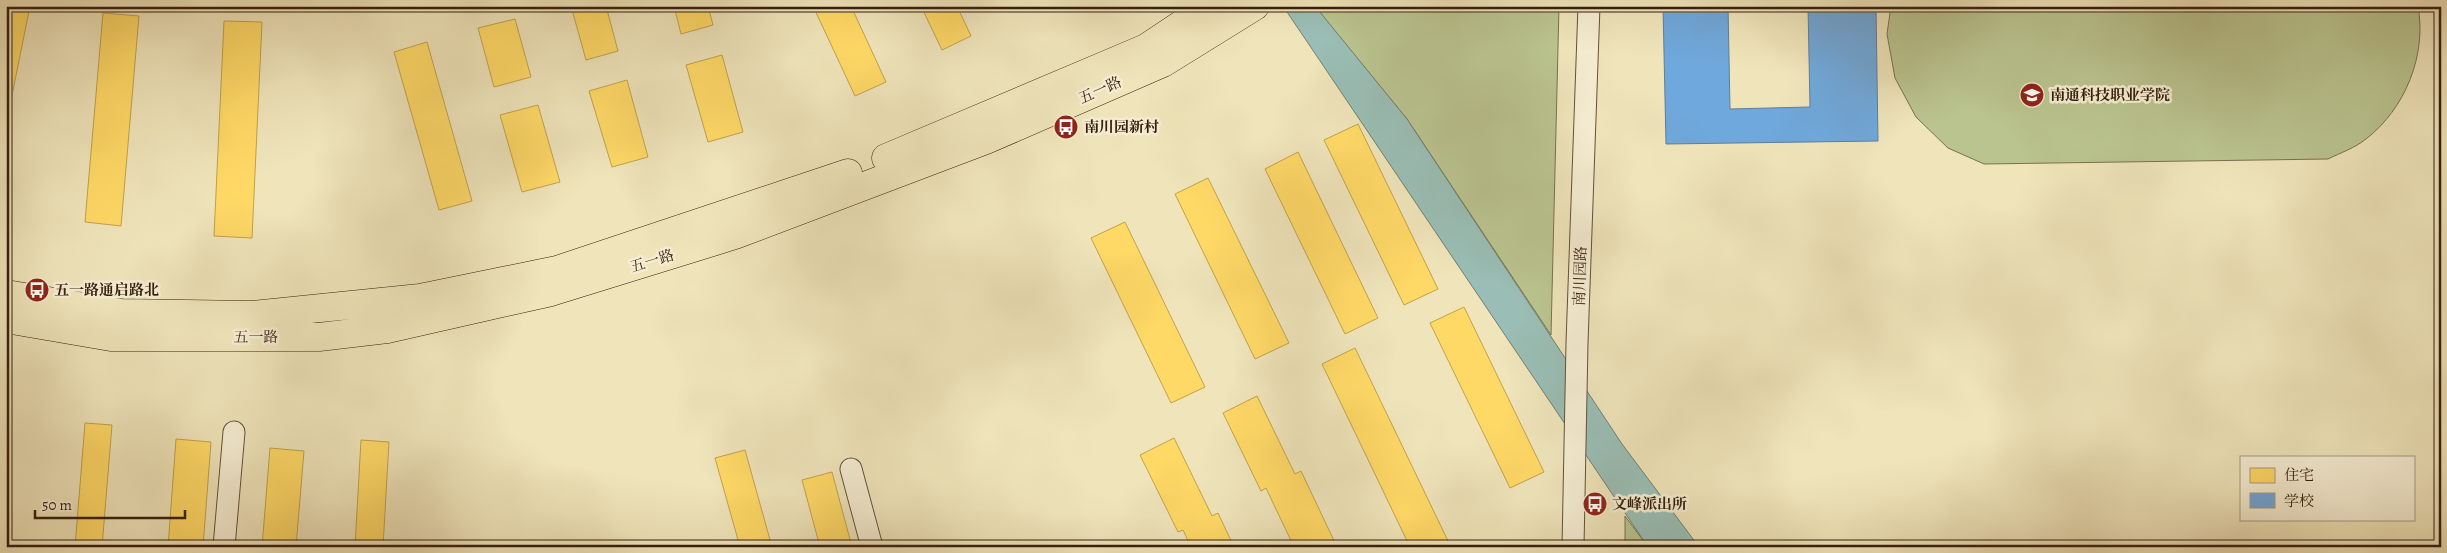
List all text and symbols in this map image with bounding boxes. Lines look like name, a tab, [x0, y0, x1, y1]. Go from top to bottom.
street label: 五一路	[1075, 72, 1125, 108]
school or university icon: 南通科技职业学院	[2019, 82, 2045, 108]
place label: 南通科技职业学院	[2050, 85, 2170, 105]
bus stop icon: 南川园新村	[1053, 114, 1079, 140]
place label: 南川园新村	[1084, 117, 1159, 137]
street label: 五一路	[628, 245, 676, 277]
street label: 南川园路	[1569, 246, 1591, 306]
bus stop icon: 五一路通启路北	[24, 277, 50, 303]
place label: 五一路通启路北	[54, 280, 159, 300]
street label: 五一路	[233, 327, 279, 347]
legend	[2240, 456, 2414, 520]
text: 住宅	[2284, 465, 2314, 485]
scale bar	[35, 488, 185, 520]
bus stop icon: 文峰派出所	[1582, 491, 1608, 517]
text: 学校	[2284, 491, 2314, 511]
place label: 文峰派出所	[1612, 494, 1687, 514]
text: 50 m	[42, 495, 72, 515]

